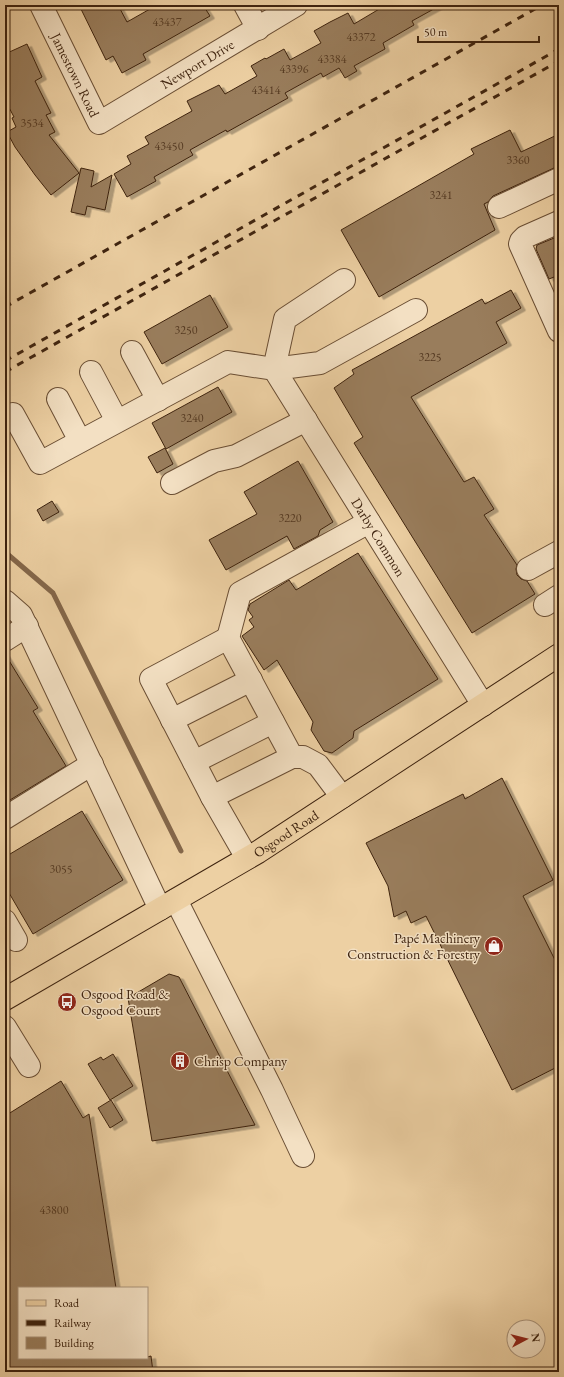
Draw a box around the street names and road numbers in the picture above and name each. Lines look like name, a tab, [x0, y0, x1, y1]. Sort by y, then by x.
street label: Jamestown Road	[47, 29, 104, 121]
street label: Newport Drive	[157, 35, 238, 93]
street label: Darby Common	[347, 494, 410, 580]
street label: Osgood Road	[250, 805, 323, 862]

